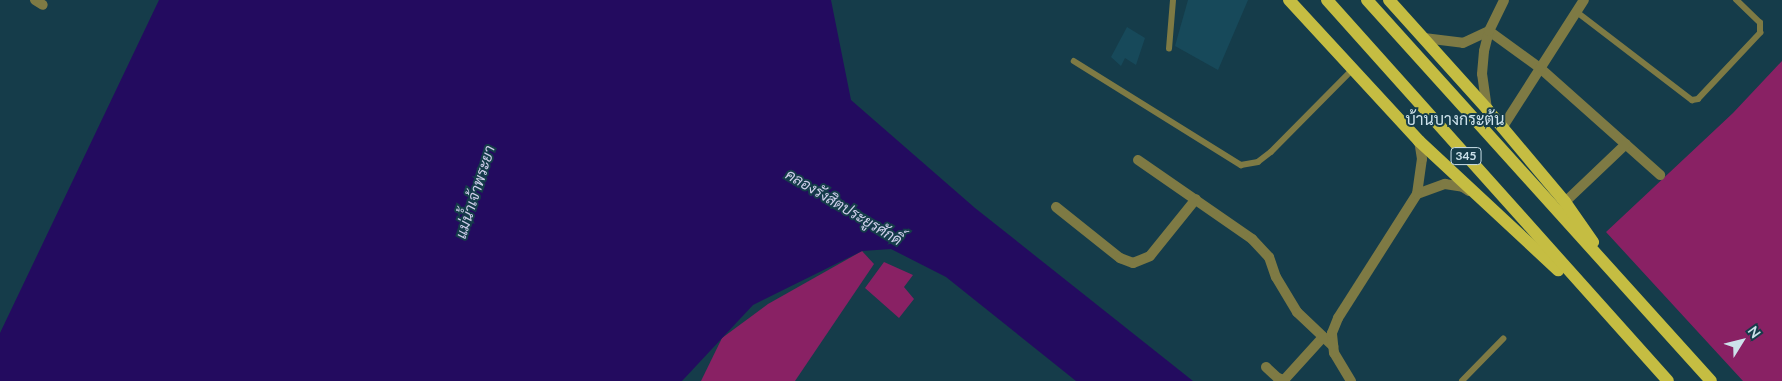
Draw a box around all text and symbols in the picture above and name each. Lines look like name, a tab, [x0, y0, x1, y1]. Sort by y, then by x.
district label: บ้านบางกระต้น	[1405, 109, 1505, 129]
water label: แม่น้ำเจ้าพระยา	[451, 143, 499, 241]
road number: 345	[1450, 146, 1482, 166]
water label: คลองรังสิตประยูรศักดิ์	[782, 165, 906, 249]
north arrow	[1717, 316, 1767, 366]
text: N	[1744, 323, 1765, 341]

